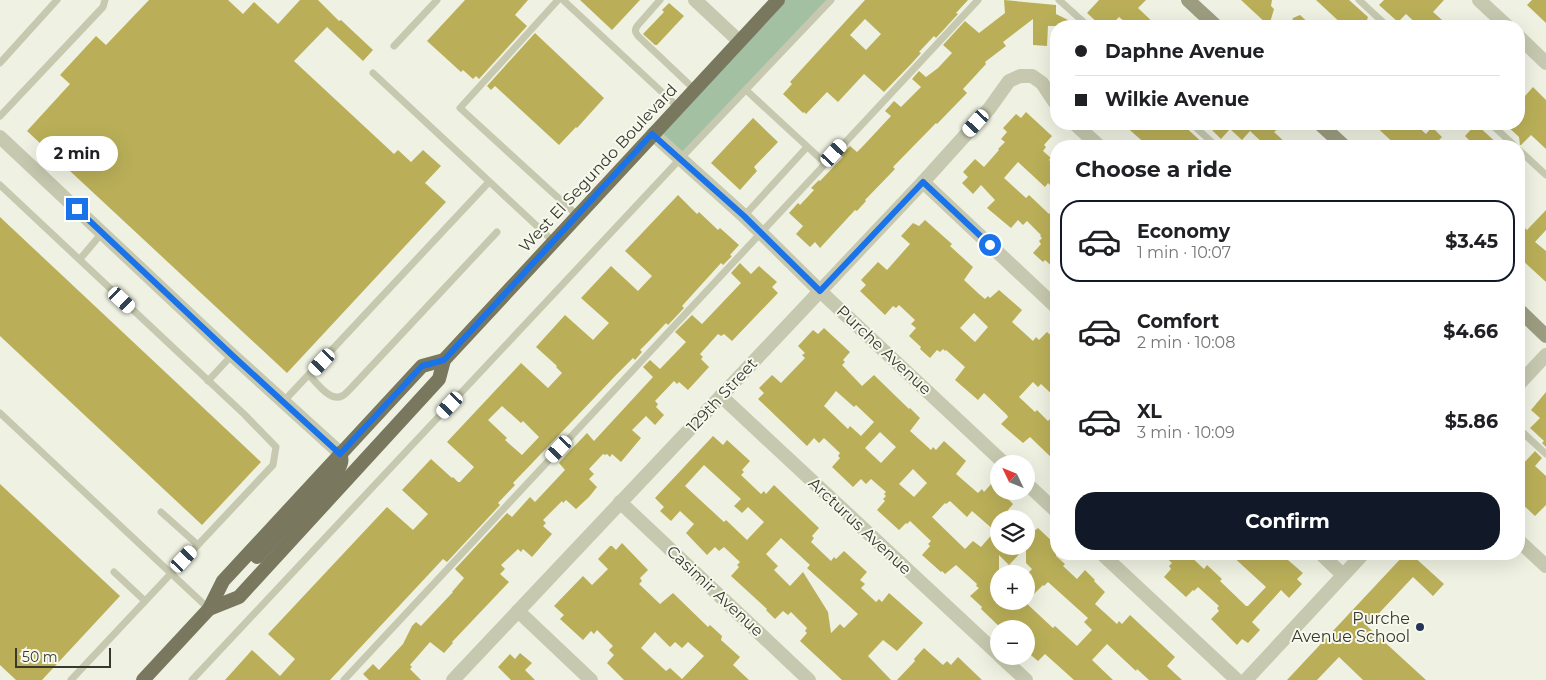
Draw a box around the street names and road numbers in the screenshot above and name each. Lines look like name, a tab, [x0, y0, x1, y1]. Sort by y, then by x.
street label: West El Segundo Boulevard	[515, 80, 681, 256]
street label: Purche Avenue	[833, 301, 935, 399]
street label: 129th Street	[683, 354, 762, 436]
street label: Arcturus Avenue	[805, 473, 915, 579]
street label: Casimir Avenue	[663, 541, 767, 641]

